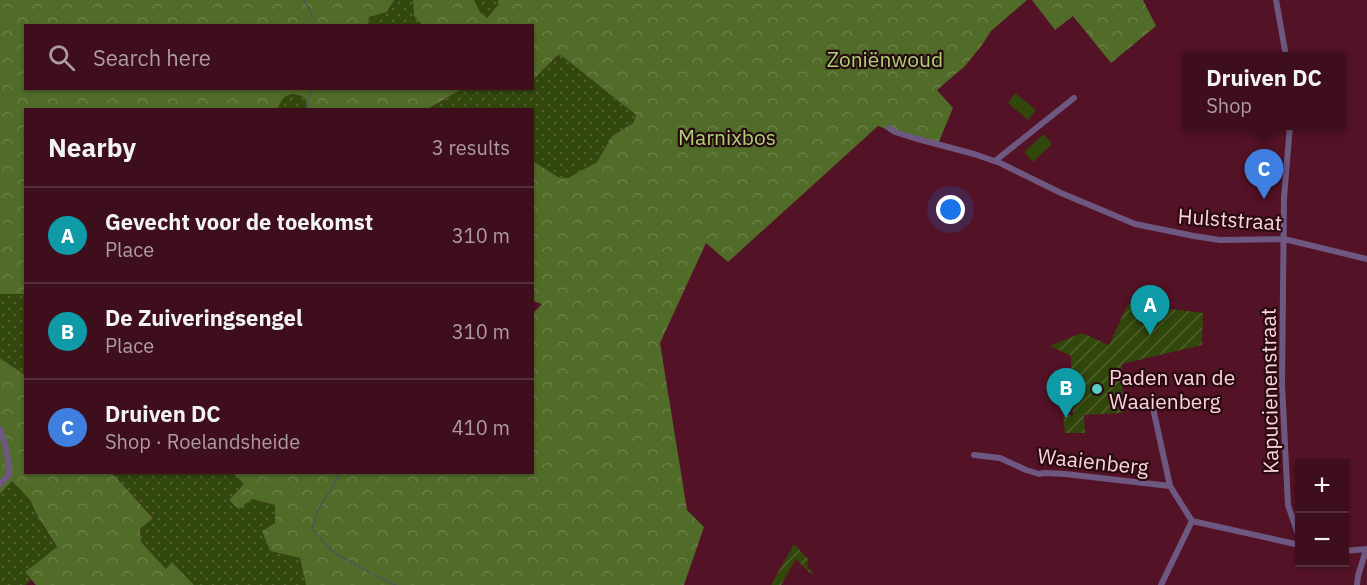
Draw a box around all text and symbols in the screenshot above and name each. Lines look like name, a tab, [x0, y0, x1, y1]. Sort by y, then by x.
search box	[24, 24, 534, 90]
icon: search	[45, 41, 78, 74]
text: Search here	[93, 43, 211, 72]
park label: Zoniënwoud	[827, 45, 943, 73]
popup	[1183, 52, 1345, 130]
text: Druiven DC	[1206, 63, 1322, 92]
text: Shop	[1206, 92, 1252, 119]
park label: Marnixbos	[678, 123, 776, 151]
text: Nearby	[48, 130, 136, 164]
text: 3 results	[432, 134, 510, 161]
pin: C	[1244, 150, 1284, 199]
your location	[936, 195, 965, 224]
street label: Hulststraat	[1177, 201, 1283, 237]
text: Gevecht voor de toekomst	[105, 207, 373, 236]
text: A	[61, 222, 74, 249]
text: 310 m	[452, 222, 510, 249]
text: Place	[105, 236, 154, 263]
pin: A	[1130, 286, 1170, 335]
text: De Zuiveringsengel	[105, 303, 303, 332]
street label: Kapucienenstraat	[1254, 308, 1284, 474]
text: B	[61, 318, 74, 345]
text: 310 m	[452, 318, 510, 345]
text: Place	[105, 332, 154, 359]
place label: Paden van de Waaienberg	[1109, 363, 1235, 415]
pin: B	[1046, 368, 1086, 418]
marker: Paden van de Waaienberg	[1090, 382, 1104, 396]
text: Druiven DC	[105, 399, 221, 428]
text: C	[61, 414, 74, 441]
text: 410 m	[452, 414, 510, 441]
text: Shop · Roelandsheide	[105, 428, 300, 455]
street label: Waaienberg	[1036, 441, 1150, 481]
map controls	[1295, 459, 1349, 567]
button: +	[1295, 459, 1349, 513]
button: −	[1295, 513, 1349, 567]

